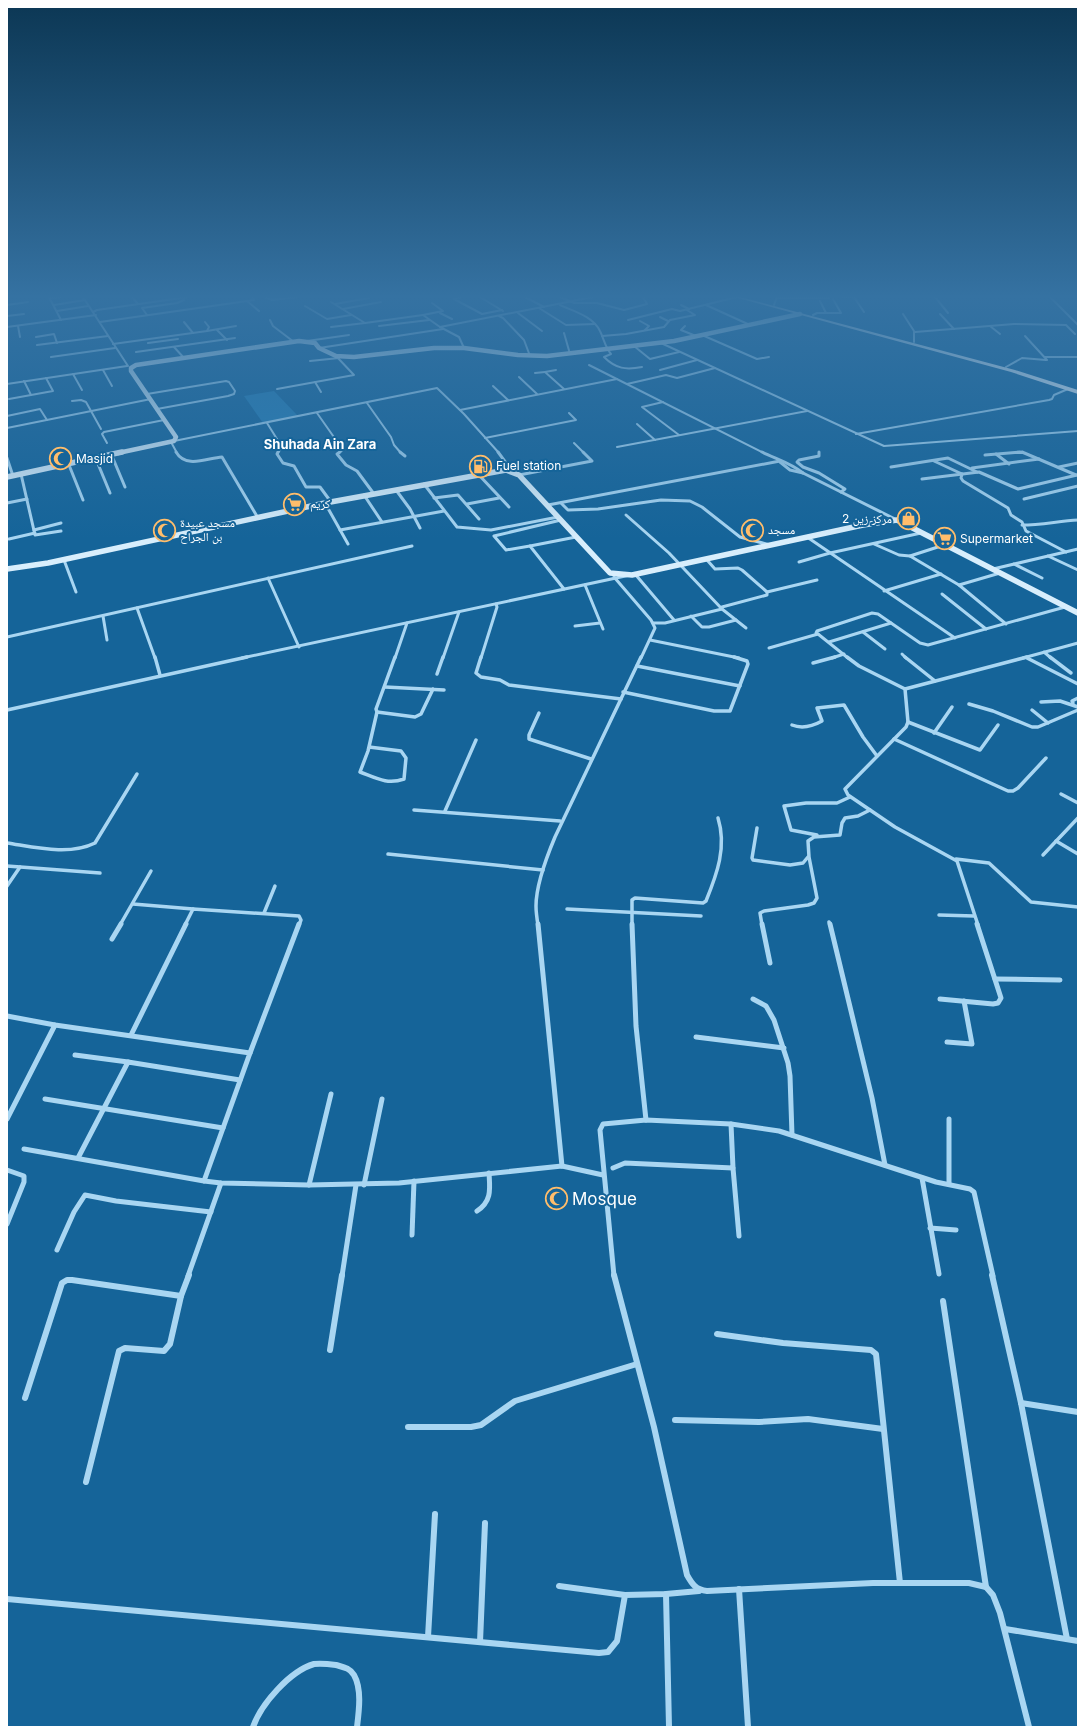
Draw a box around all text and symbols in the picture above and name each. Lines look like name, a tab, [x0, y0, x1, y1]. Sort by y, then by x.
district label: Shuhada Ain Zara	[264, 436, 376, 452]
mosque icon: Masjid	[48, 446, 74, 472]
place label: Masjid	[76, 451, 113, 466]
fuel station icon: Fuel station	[467, 453, 493, 479]
place label: Fuel station	[496, 458, 561, 473]
supermarket icon: كريم	[281, 491, 307, 517]
place label: كريم	[310, 496, 330, 512]
shop icon: مركز زين 2	[895, 506, 921, 532]
place label: مركز زين 2	[842, 511, 892, 526]
place label: مسجد عبيدة بن الجراح	[180, 515, 235, 544]
mosque icon: مسجد عبيدة بن الجراح	[152, 517, 178, 543]
mosque icon: مسجد	[739, 517, 765, 543]
place label: مسجد	[768, 522, 795, 537]
supermarket icon: Supermarket	[931, 526, 957, 552]
place label: Supermarket	[960, 531, 1033, 546]
mosque icon: Mosque	[543, 1186, 569, 1212]
place label: Mosque	[572, 1189, 637, 1209]

